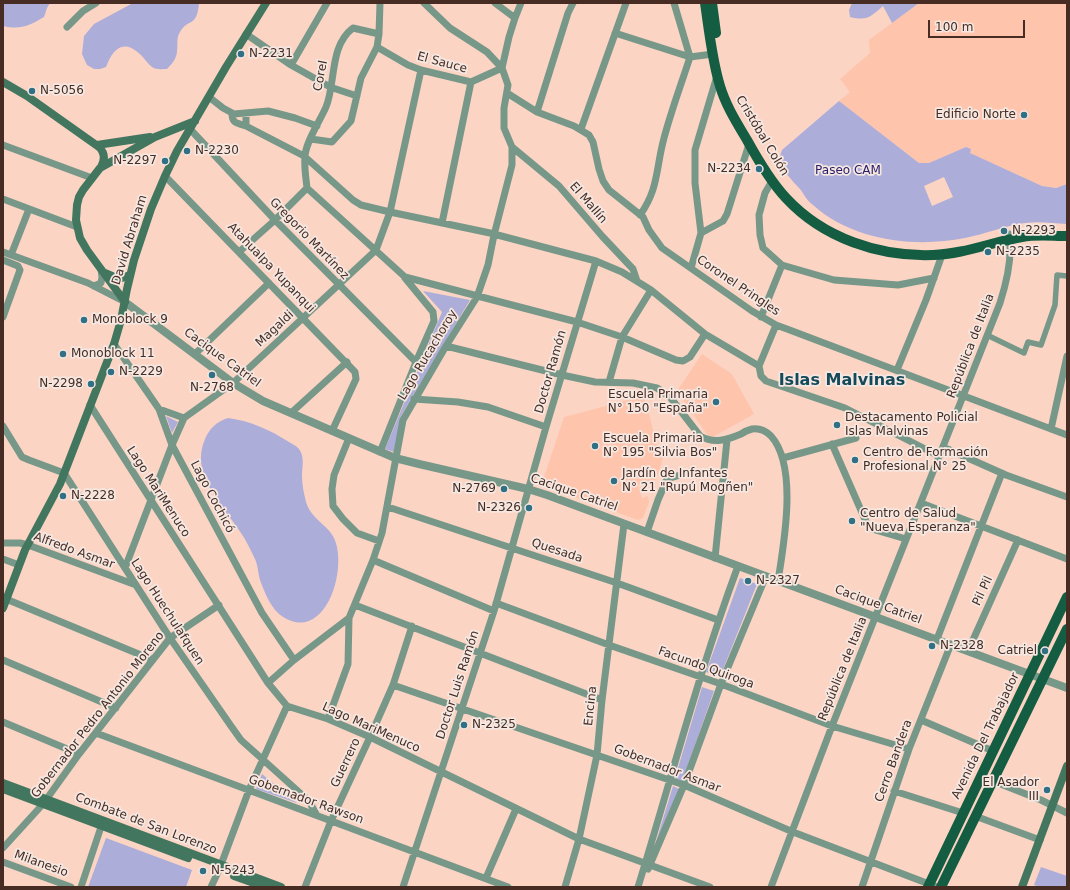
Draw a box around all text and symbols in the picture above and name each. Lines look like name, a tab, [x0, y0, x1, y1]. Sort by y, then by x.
scale bar	[930, 12, 1027, 38]
text: 100 m	[935, 20, 973, 34]
place label: N-2231	[249, 47, 293, 61]
marker: N-2231	[236, 49, 246, 59]
street label: El Sauce	[415, 49, 469, 77]
street label: Corel	[311, 59, 331, 93]
place label: N-5056	[40, 84, 84, 98]
marker: N-5056	[27, 86, 37, 96]
street label: Cristóbal Colón	[732, 93, 792, 179]
place label: Edificio Norte	[935, 108, 1016, 122]
marker: Edificio Norte	[1019, 110, 1029, 120]
place label: N-2230	[195, 144, 239, 158]
marker: N-2230	[182, 146, 192, 156]
place label: N-2297	[113, 154, 157, 168]
marker: N-2297	[160, 156, 170, 166]
place label: N-2234	[707, 162, 751, 176]
marker: N-2234	[754, 164, 764, 174]
park label: Paseo CAM	[815, 164, 881, 178]
street label: El Mallín	[566, 179, 610, 227]
street label: David Abraham	[109, 193, 151, 287]
street label: Gregorio Martínez	[266, 195, 352, 283]
street label: Atahualpa Yupanqui	[224, 220, 318, 316]
place label: N-2293	[1012, 224, 1056, 238]
marker: N-2293	[999, 226, 1009, 236]
place label: N-2235	[996, 245, 1040, 259]
marker: N-2235	[983, 247, 993, 257]
street label: Coronel Pringles	[694, 253, 782, 319]
street label: República de Italia	[944, 292, 998, 400]
street label: Lago Rucachoroy	[395, 307, 461, 403]
street label: Magaldi	[253, 308, 297, 350]
place label: Monoblock 9	[92, 313, 168, 327]
marker: Monoblock 9	[79, 315, 89, 325]
street label: Cacique Catriel	[181, 325, 263, 391]
street label: Doctor Ramón	[532, 329, 570, 415]
place label: Monoblock 11	[71, 347, 155, 361]
marker: Monoblock 11	[58, 349, 68, 359]
place label: N-2229	[119, 365, 163, 379]
marker: N-2229	[106, 367, 116, 377]
marker: N-2768	[207, 370, 217, 380]
district label: Islas Malvinas	[779, 371, 905, 391]
place label: N-2298	[39, 377, 83, 391]
marker: N-2298	[86, 379, 96, 389]
place label: N-2768	[190, 381, 234, 395]
place label: Escuela Primaria N° 150 "España"	[608, 388, 708, 416]
marker: Escuela Primaria N° 150 "España"	[711, 397, 721, 407]
place label: Destacamento Policial Islas Malvinas	[845, 411, 978, 439]
marker: Destacamento Policial Islas Malvinas	[832, 420, 842, 430]
place label: Escuela Primaria N° 195 "Silvia Bos"	[603, 432, 717, 460]
marker: Escuela Primaria N° 195 "Silvia Bos"	[590, 441, 600, 451]
street label: Lago MariMenuco	[123, 444, 193, 540]
place label: Centro de Formación Profesional N° 25	[863, 446, 988, 474]
marker: Centro de Formación Profesional N° 25	[850, 455, 860, 465]
street label: Lago Cochicó	[187, 458, 237, 536]
place label: Jardín de Infantes N° 21 "Rupú Mogñen"	[622, 467, 753, 495]
street label: Cacique Catriel	[528, 471, 620, 515]
marker: Jardín de Infantes N° 21 "Rupú Mogñen"	[609, 476, 619, 486]
place label: N-2769	[452, 482, 496, 496]
marker: N-2769	[499, 484, 509, 494]
place label: N-2228	[71, 489, 115, 503]
marker: N-2228	[58, 491, 68, 501]
place label: N-2326	[477, 501, 521, 515]
marker: N-2326	[524, 503, 534, 513]
place label: Centro de Salud "Nueva Esperanza"	[860, 507, 976, 535]
marker: Centro de Salud "Nueva Esperanza"	[847, 516, 857, 526]
street label: Alfredo Asmar	[32, 530, 116, 572]
street label: Quesada	[530, 536, 584, 566]
street label: Lago Huechulafquen	[127, 556, 207, 668]
place label: N-2327	[756, 574, 800, 588]
street label: Pil Pil	[970, 574, 996, 608]
marker: N-2327	[743, 576, 753, 586]
street label: Cacique Catriel	[833, 583, 923, 627]
street label: República de Italia	[816, 615, 870, 723]
street label: Gobernador Pedro Antonio Moreno	[29, 629, 167, 801]
street label: Doctor Luis Ramón	[434, 629, 482, 741]
place label: N-2328	[940, 639, 984, 653]
marker: N-2328	[927, 641, 937, 651]
street label: Facundo Quiroga	[656, 644, 756, 692]
place label: Catriel	[998, 644, 1037, 658]
marker: Catriel	[1040, 646, 1050, 656]
street label: Avenida Del Trabajador	[949, 670, 1023, 802]
street label: Encina	[582, 685, 600, 727]
street label: Lago MariMenuco	[320, 700, 422, 756]
place label: N-2325	[472, 718, 516, 732]
street label: Cerro Bandera	[872, 718, 916, 804]
marker: N-2325	[459, 720, 469, 730]
street label: Guerrero	[328, 736, 364, 790]
street label: Gobernador Asmar	[611, 742, 723, 796]
street label: Gobernador Rawson	[246, 772, 366, 828]
place label: El Asador III	[983, 776, 1039, 804]
marker: El Asador III	[1042, 785, 1052, 795]
street label: Combate de San Lorenzo	[73, 790, 219, 858]
street label: Milanesio	[12, 848, 70, 880]
place label: N-5243	[211, 864, 255, 878]
marker: N-5243	[198, 866, 208, 876]

